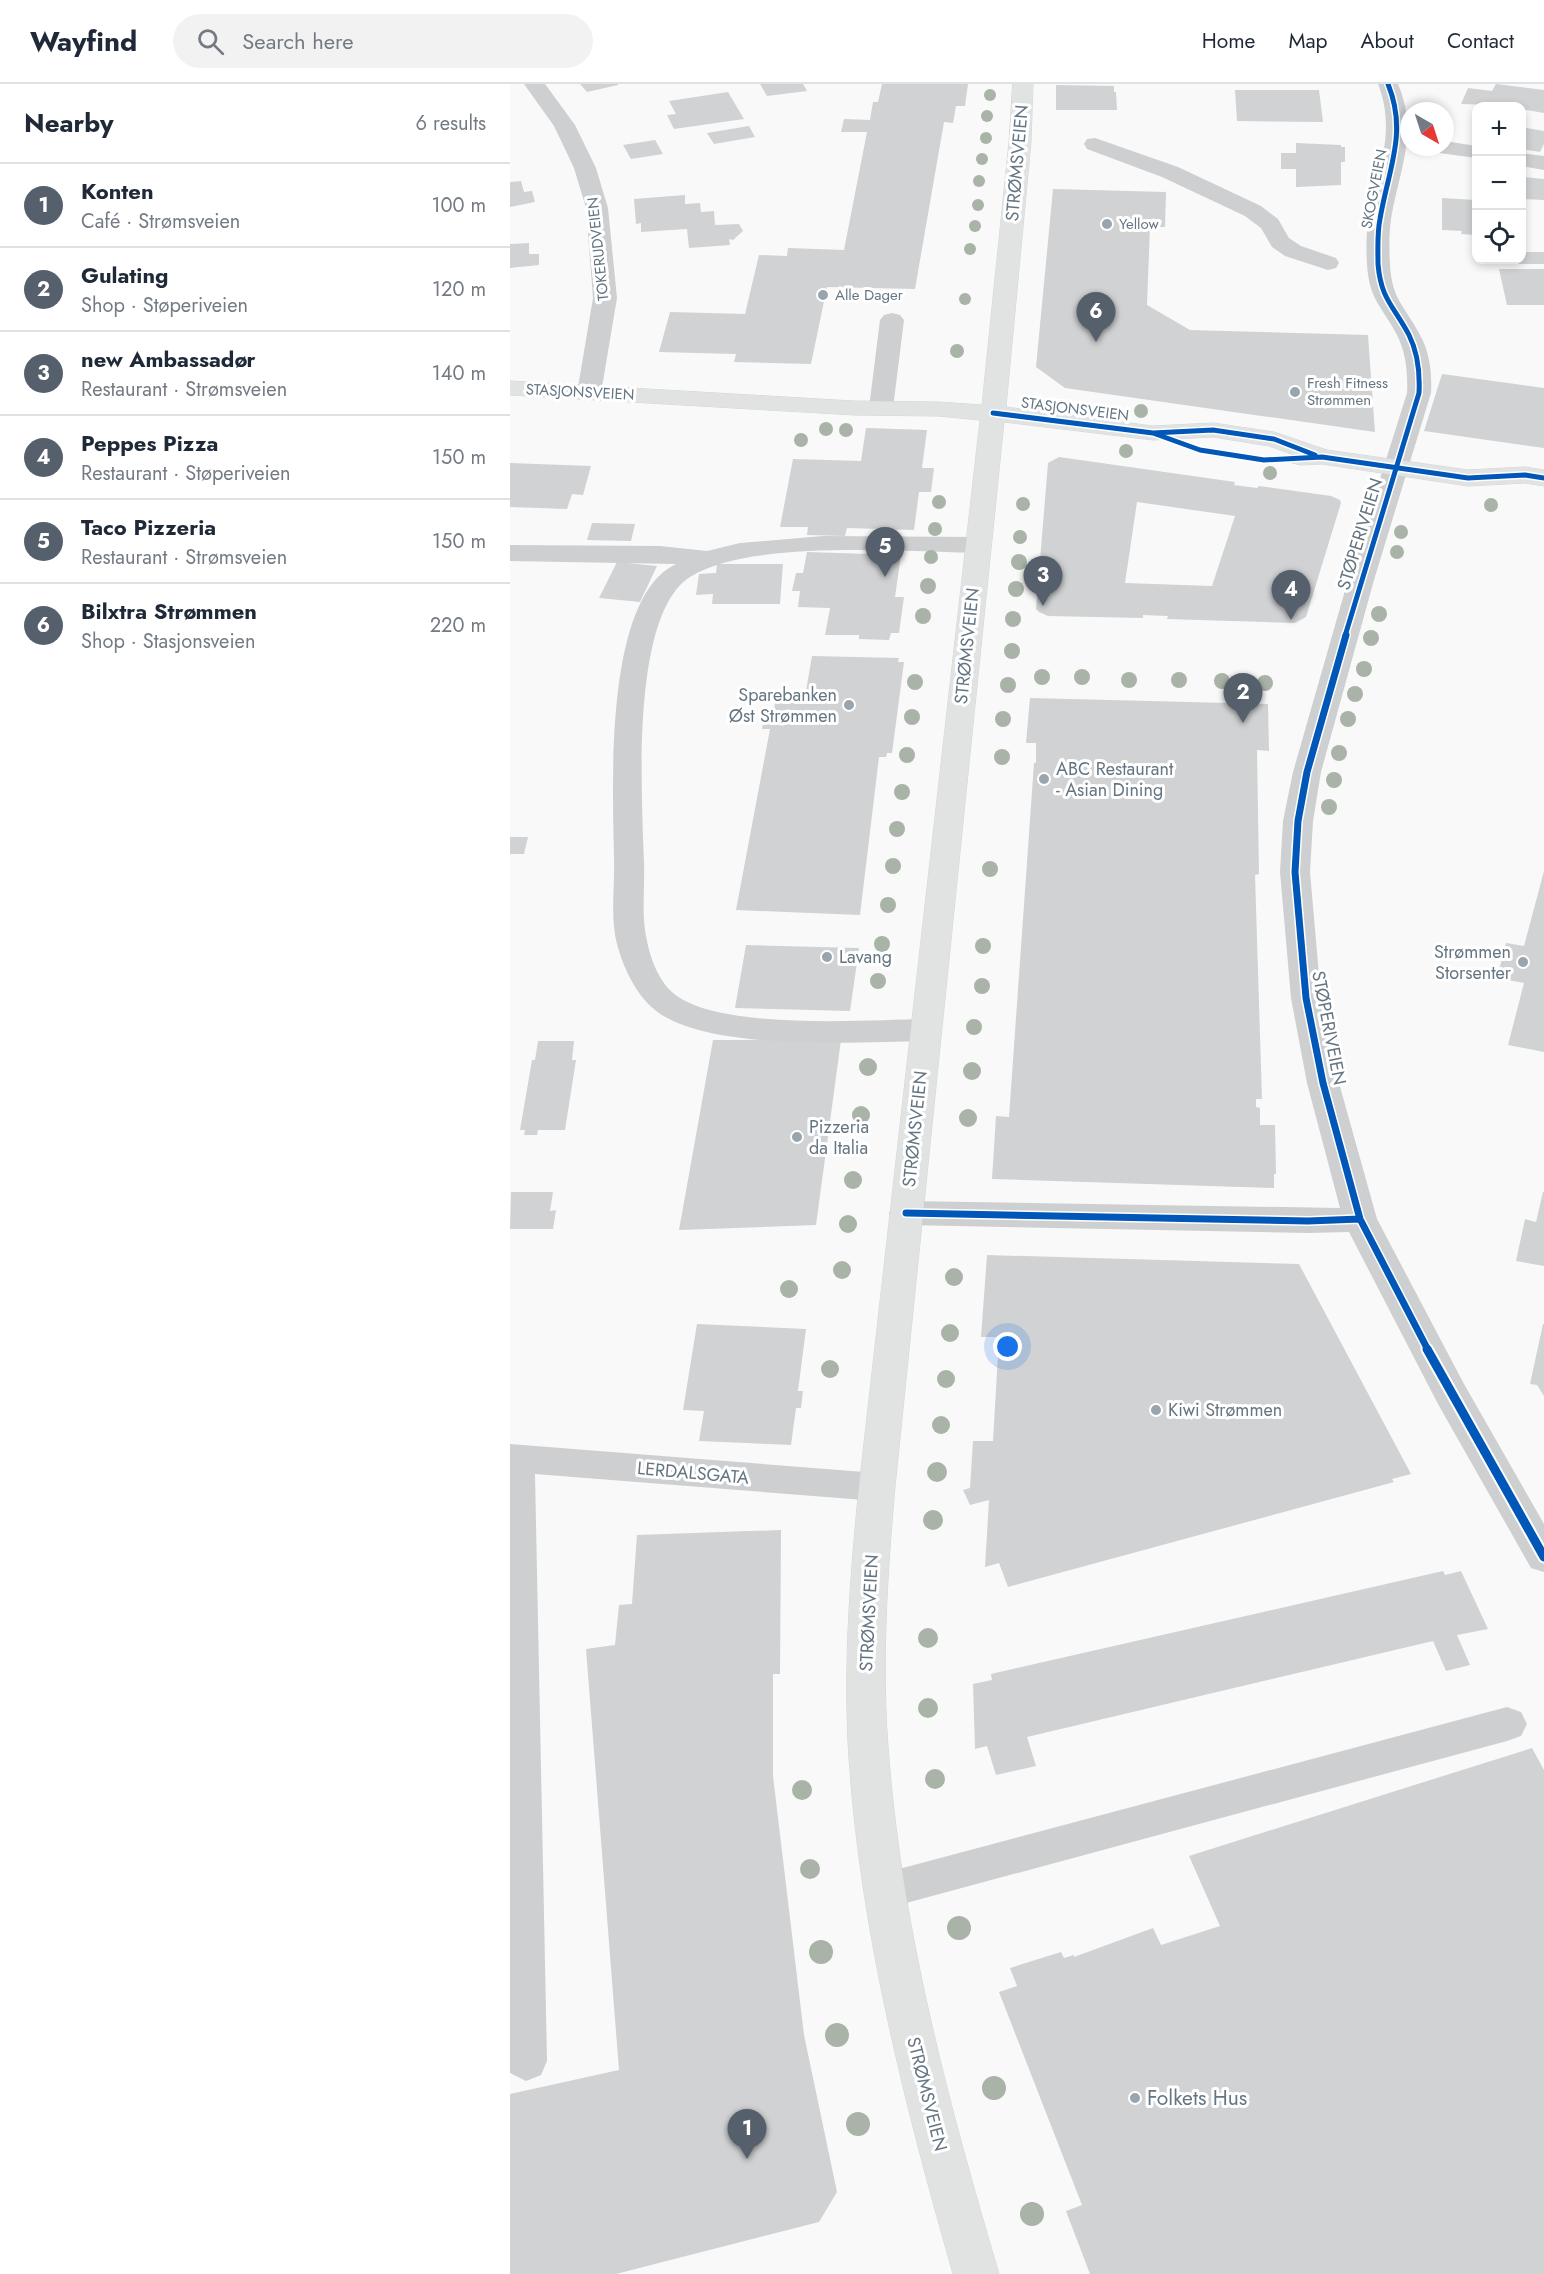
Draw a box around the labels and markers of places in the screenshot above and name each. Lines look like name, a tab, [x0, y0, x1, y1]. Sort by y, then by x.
place label: Yellow	[1119, 213, 1160, 235]
marker: Yellow	[1100, 217, 1114, 231]
place label: Alle Dager	[835, 284, 904, 306]
marker: Alle Dager	[816, 288, 830, 302]
pin: 6	[1076, 292, 1116, 342]
place label: Fresh Fitness Strømmen	[1307, 372, 1388, 411]
marker: Fresh Fitness Strømmen	[1288, 385, 1302, 399]
pin: 5	[866, 528, 904, 577]
pin: 3	[1024, 556, 1062, 606]
pin: 4	[1272, 570, 1310, 620]
pin: 2	[1224, 674, 1262, 723]
place label: Sparebanken Øst Strømmen	[729, 682, 837, 729]
marker: Sparebanken Øst Strømmen	[842, 698, 856, 712]
place label: ABC Restaurant - Asian Dining	[1056, 756, 1174, 803]
marker: ABC Restaurant - Asian Dining	[1037, 772, 1051, 786]
place label: Strømmen Storsenter	[1434, 939, 1512, 986]
place label: Lavang	[839, 944, 892, 970]
marker: Lavang	[820, 950, 834, 964]
marker: Strømmen Storsenter	[1516, 955, 1530, 969]
place label: Pizzeria da Italia	[809, 1114, 869, 1161]
marker: Pizzeria da Italia	[790, 1130, 804, 1144]
place label: Kiwi Strømmen	[1168, 1397, 1282, 1423]
marker: Kiwi Strømmen	[1149, 1403, 1163, 1417]
place label: Folkets Hus	[1147, 2083, 1247, 2113]
marker: Folkets Hus	[1128, 2091, 1142, 2105]
pin: 1	[728, 2110, 766, 2159]

